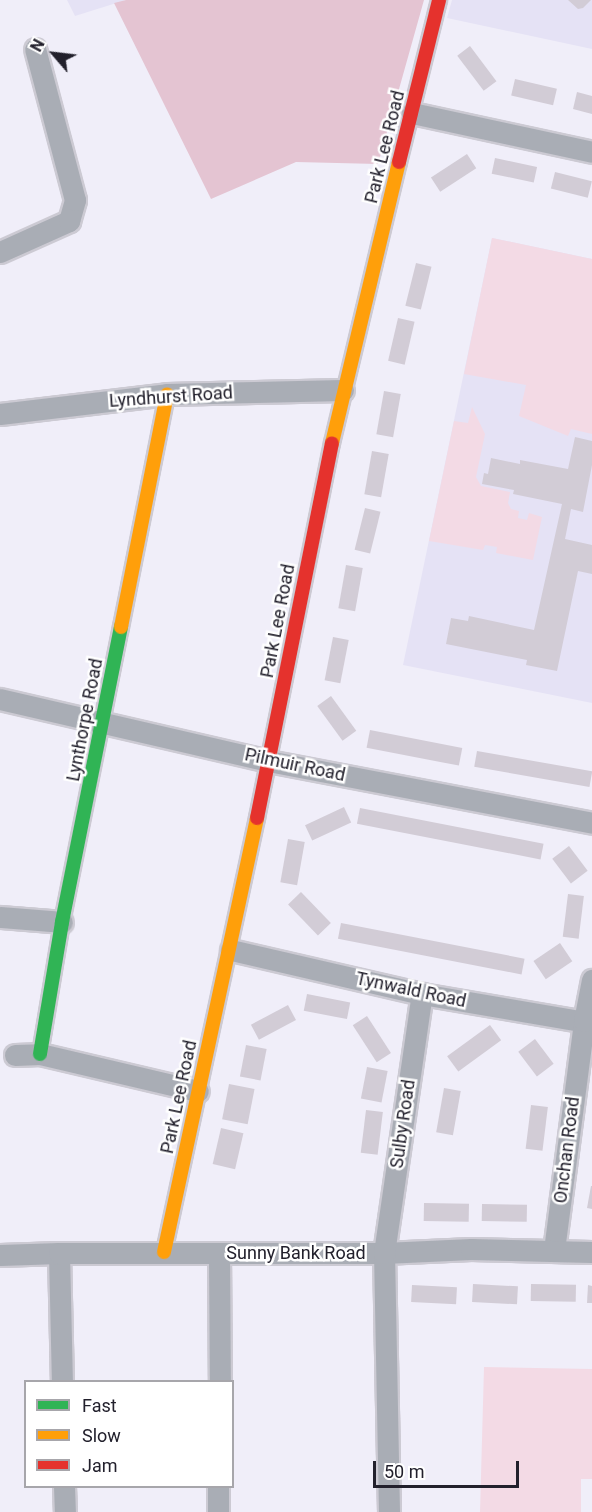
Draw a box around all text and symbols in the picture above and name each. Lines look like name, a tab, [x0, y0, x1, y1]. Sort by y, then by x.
north arrow	[24, 24, 84, 84]
text: N	[27, 36, 49, 55]
street label: Park Lee Road	[361, 88, 409, 206]
street label: Lyndhurst Road	[108, 382, 234, 412]
street label: Park Lee Road	[256, 562, 300, 680]
street label: Lynthorpe Road	[63, 657, 107, 783]
street label: Pilmuir Road	[243, 744, 347, 786]
street label: Tynwald Road	[354, 968, 468, 1012]
street label: Park Lee Road	[156, 1038, 202, 1156]
street label: Sulby Road	[386, 1078, 420, 1170]
street label: Onchan Road	[550, 1096, 584, 1204]
street label: Sunny Bank Road	[226, 1242, 366, 1264]
legend	[24, 1380, 234, 1488]
text: Fast	[82, 1395, 117, 1416]
text: Slow	[82, 1425, 121, 1446]
scale bar	[376, 1449, 522, 1487]
text: Jam	[82, 1455, 118, 1476]
text: 50 m	[384, 1461, 424, 1482]

